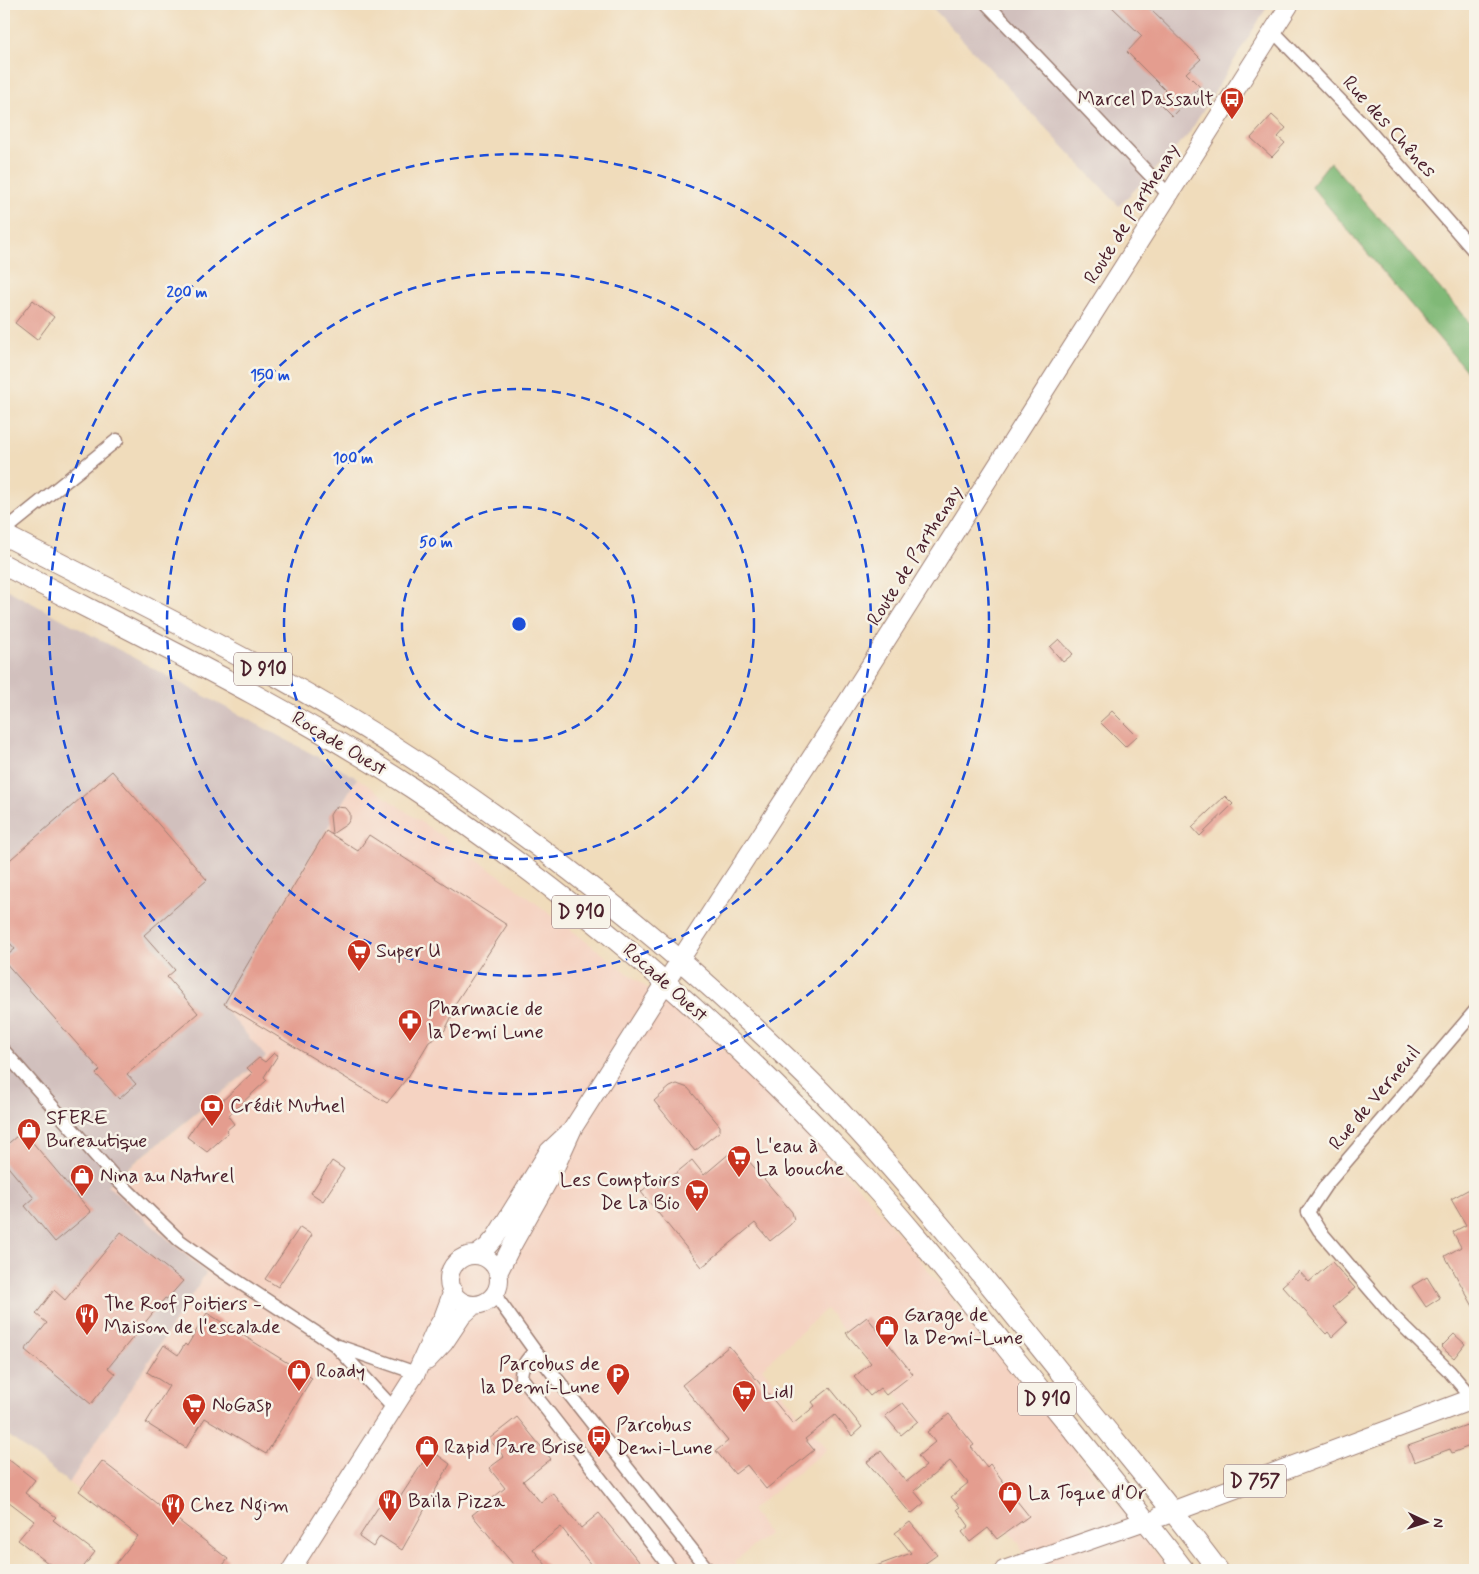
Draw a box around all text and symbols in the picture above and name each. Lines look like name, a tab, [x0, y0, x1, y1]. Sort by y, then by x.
street label: Rue des Chênes	[1336, 70, 1442, 184]
place label: Marcel Dassault	[1077, 86, 1214, 113]
bus stop icon: Marcel Dassault	[1219, 86, 1245, 120]
street label: Route de Parthenay	[1078, 138, 1186, 290]
text: 200 m	[167, 283, 208, 303]
text: 150 m	[250, 366, 290, 386]
text: 100 m	[333, 449, 373, 469]
street label: Route de Parthenay	[861, 480, 969, 632]
text: 50 m	[419, 533, 453, 553]
centre of rings	[510, 615, 528, 633]
road number: D 910	[234, 652, 292, 686]
street label: Rocade Ouest	[286, 705, 392, 783]
road number: D 910	[552, 896, 610, 929]
street label: Rocade Ouest	[616, 937, 714, 1029]
supermarket icon: Super U	[346, 938, 372, 972]
place label: Super U	[376, 938, 441, 965]
place label: Pharmacie de la Demi Lune	[428, 996, 544, 1046]
pharmacy icon: Pharmacie de la Demi Lune	[397, 1008, 423, 1042]
street label: Rue de Verneuil	[1323, 1040, 1427, 1156]
bank icon: Crédit Mutuel	[199, 1093, 225, 1127]
place label: Crédit Mutuel	[230, 1093, 345, 1120]
place label: SFERE Bureautique	[46, 1105, 147, 1155]
shop icon: SFERE Bureautique	[16, 1117, 42, 1151]
place label: L'eau à La bouche	[756, 1133, 845, 1183]
supermarket icon: L'eau à La bouche	[726, 1144, 752, 1178]
shop icon: Nina au Naturel	[69, 1163, 95, 1197]
place label: Nina au Naturel	[100, 1163, 234, 1190]
place label: Les Comptoirs De La Bio	[560, 1167, 680, 1217]
supermarket icon: Les Comptoirs De La Bio	[684, 1178, 710, 1212]
place label: The Roof Poitiers - Maison de l'escalade	[104, 1291, 281, 1341]
restaurant icon: The Roof Poitiers - Maison de l'escalade	[74, 1302, 100, 1336]
place label: Garage de la Demi-Lune	[904, 1302, 1023, 1352]
shop icon: Garage de la Demi-Lune	[874, 1314, 900, 1348]
place label: Parcobus de la Demi-Lune	[481, 1351, 600, 1401]
shop icon: Roady	[286, 1358, 312, 1392]
place label: Roady	[316, 1358, 365, 1385]
parking icon: Parcobus de la Demi-Lune	[605, 1362, 631, 1396]
supermarket icon: Lidl	[731, 1379, 757, 1413]
place label: Lidl	[762, 1379, 793, 1406]
road number: D 910	[1018, 1382, 1076, 1416]
supermarket icon: NoGasp	[181, 1392, 207, 1426]
place label: NoGasp	[212, 1392, 272, 1419]
place label: Parcobus Demi-Lune	[616, 1412, 713, 1462]
bus stop icon: Parcobus Demi-Lune	[586, 1424, 612, 1458]
shop icon: Rapid Pare Brise	[414, 1434, 440, 1468]
place label: Rapid Pare Brise	[444, 1434, 585, 1461]
road number: D 757	[1224, 1464, 1286, 1498]
shop icon: La Toque d'Or	[997, 1480, 1023, 1514]
place label: La Toque d'Or	[1028, 1480, 1147, 1507]
restaurant icon: Baïla Pizza	[377, 1488, 403, 1522]
place label: Baïla Pizza	[408, 1488, 506, 1515]
restaurant icon: Chez Ngim	[160, 1492, 186, 1526]
place label: Chez Ngim	[190, 1492, 289, 1521]
north arrow	[1402, 1496, 1452, 1546]
text: N	[1429, 1518, 1447, 1528]

